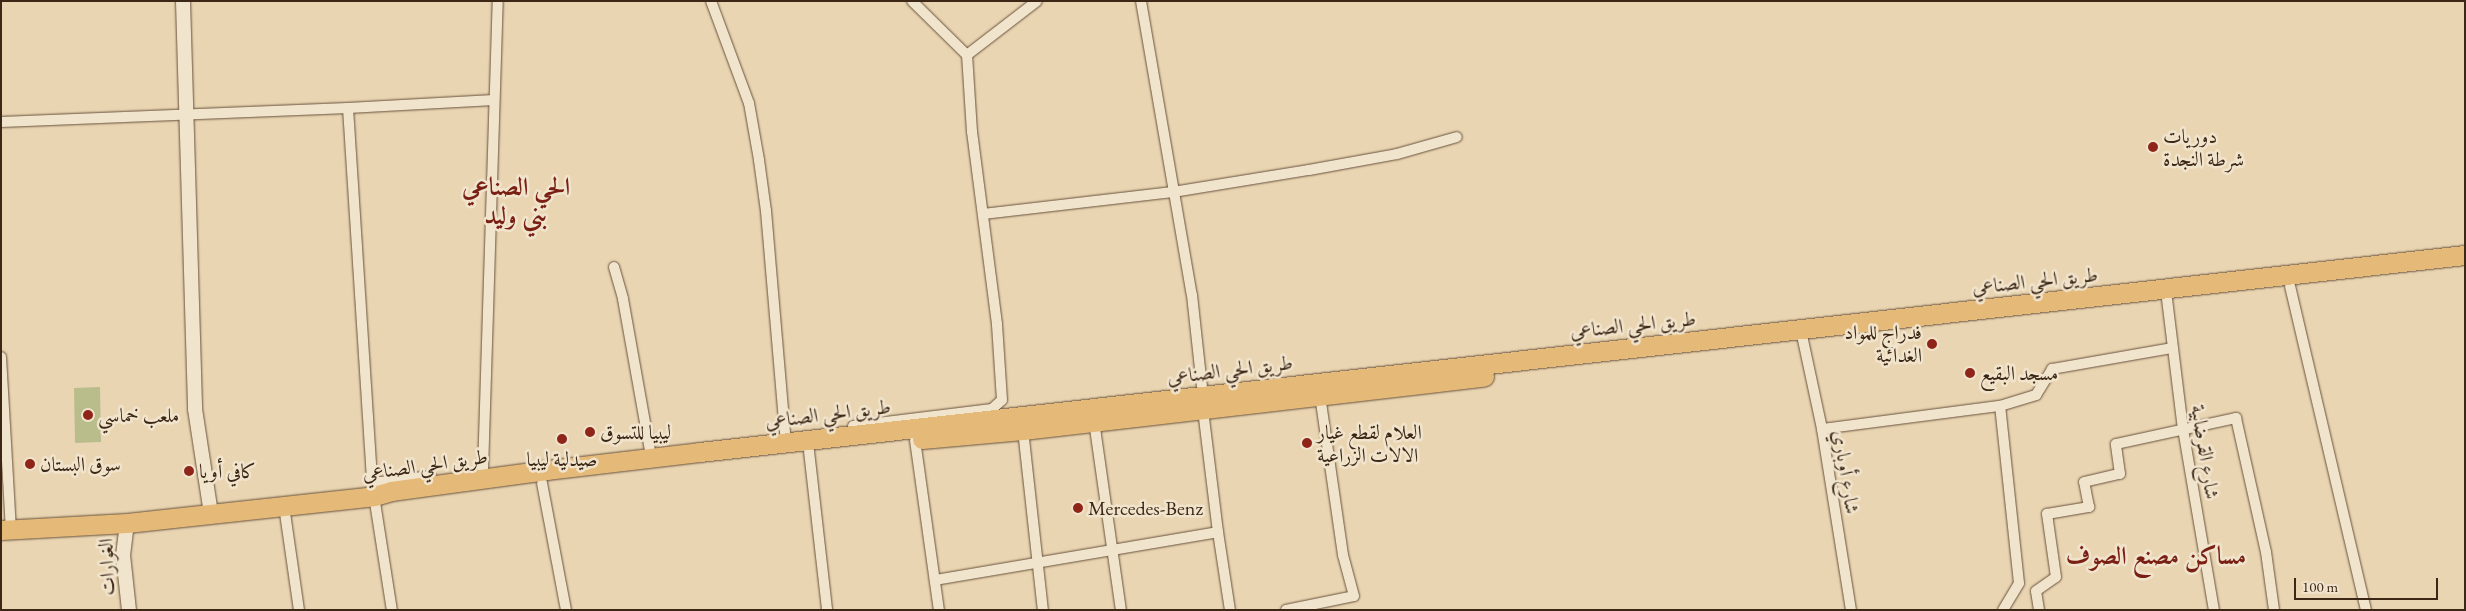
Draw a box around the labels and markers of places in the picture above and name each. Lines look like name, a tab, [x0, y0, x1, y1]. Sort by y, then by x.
place label: دوريات شرطة النجدة	[2163, 124, 2244, 171]
marker: دوريات شرطة النجدة	[2147, 141, 2159, 153]
place label: فدراج للمواد الغدائية	[1844, 320, 1922, 367]
marker: فدراج للمواد الغدائية	[1926, 338, 1938, 350]
place label: مسجد البقيع	[1980, 361, 2058, 385]
marker: مسجد البقيع	[1964, 367, 1976, 379]
place label: ملعب خماسي	[98, 403, 179, 427]
marker: ملعب خماسي	[82, 409, 94, 421]
place label: ليبيا للتسوق	[600, 420, 671, 444]
place label: العلام لقطع غيار الالات الزراعية	[1317, 420, 1422, 467]
marker: ليبيا للتسوق	[584, 426, 596, 438]
marker: صيدلية ليبيا	[556, 433, 568, 445]
marker: العلام لقطع غيار الالات الزراعية	[1301, 437, 1313, 449]
place label: صيدلية ليبيا	[527, 447, 597, 471]
place label: سوق البستان	[40, 452, 121, 476]
marker: سوق البستان	[24, 458, 36, 470]
place label: كافي أويا	[199, 459, 256, 483]
marker: كافي أويا	[183, 465, 195, 477]
place label: Mercedes-Benz	[1088, 496, 1203, 520]
marker: Mercedes-Benz	[1072, 502, 1084, 514]

